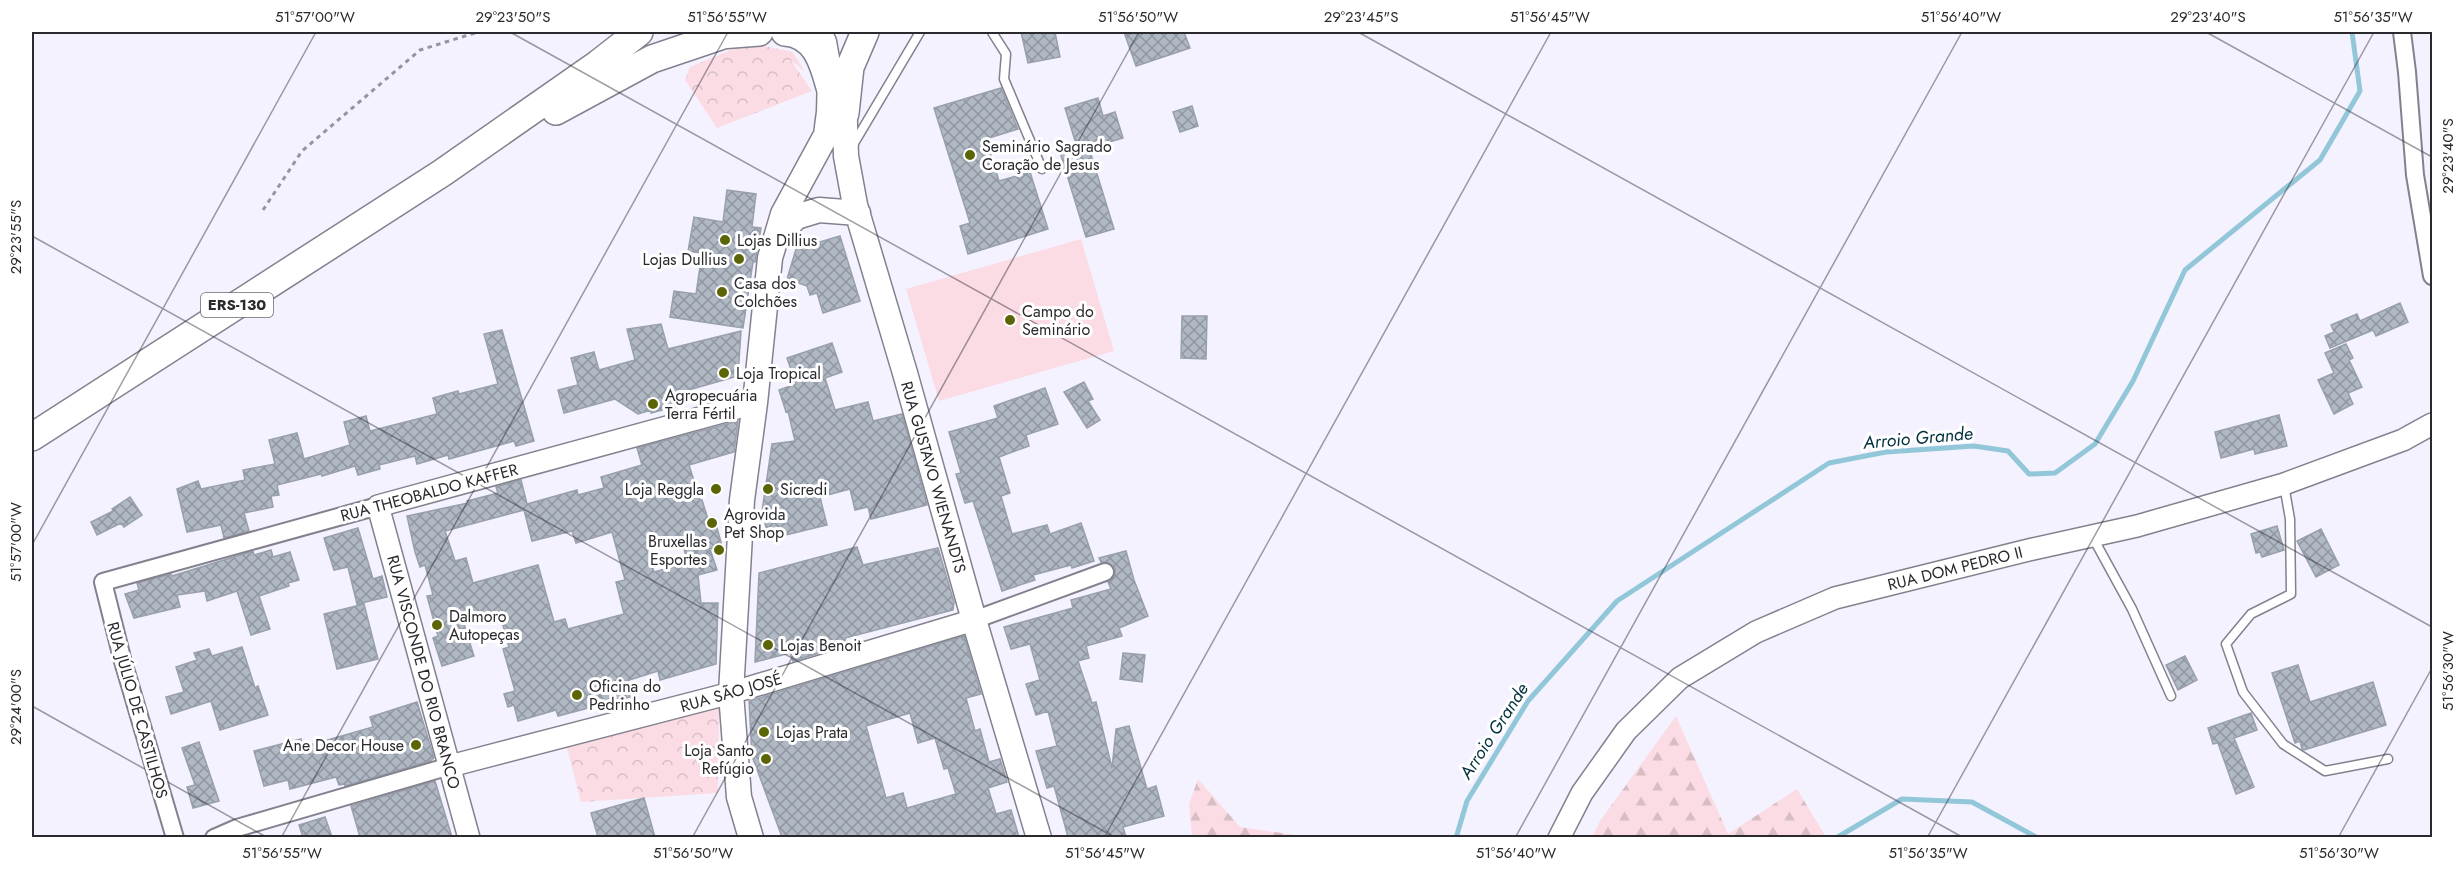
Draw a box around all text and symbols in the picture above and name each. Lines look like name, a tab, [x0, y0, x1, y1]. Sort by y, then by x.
text: 51°57'00"W	[275, 6, 355, 28]
text: 29°23'50"S	[475, 6, 551, 28]
text: 51°56'55"W	[687, 6, 767, 28]
text: 51°56'50"W	[1098, 6, 1178, 28]
text: 29°23'45"S	[1324, 6, 1398, 28]
text: 51°56'45"W	[1510, 6, 1590, 28]
text: 51°56'40"W	[1921, 6, 2001, 28]
text: 29°23'40"S	[2170, 6, 2246, 28]
text: 51°56'35"W	[2333, 6, 2413, 28]
text: 29°23'40"S	[2437, 118, 2459, 194]
place label: Seminário Sagrado Coração de Jesus	[982, 135, 1112, 176]
marker: Seminário Sagrado Coração de Jesus	[963, 148, 977, 162]
text: 29°23'55"S	[5, 200, 27, 274]
place label: Lojas Dillius	[737, 229, 817, 252]
marker: Lojas Dillius	[718, 233, 732, 247]
place label: Lojas Dullius	[642, 248, 727, 271]
marker: Lojas Dullius	[732, 252, 746, 266]
place label: Casa dos Colchões	[734, 272, 797, 313]
marker: Casa dos Colchões	[715, 285, 729, 299]
road number: ERS-130	[201, 293, 273, 317]
place label: Campo do Seminário	[1022, 300, 1094, 341]
marker: Campo do Seminário	[1003, 313, 1017, 327]
place label: Loja Tropical	[736, 362, 821, 385]
marker: Loja Tropical	[717, 366, 731, 380]
street label: RUA GUSTAVO WIENANDTS	[895, 379, 972, 576]
place label: Agropecuária Terra Fértil	[665, 384, 757, 425]
marker: Agropecuária Terra Fértil	[646, 397, 660, 411]
water label: Arroio Grande	[1861, 420, 1974, 456]
street label: RUA THEOBALDO KAFFER	[338, 458, 520, 527]
place label: Loja Reggla	[625, 478, 704, 501]
place label: Sicredi	[780, 478, 827, 501]
marker: Loja Reggla	[709, 482, 723, 496]
marker: Sicredi	[761, 482, 775, 496]
text: 51°57'00"W	[5, 502, 27, 582]
place label: Agrovida Pet Shop	[724, 503, 785, 544]
marker: Agrovida Pet Shop	[705, 516, 719, 530]
place label: Bruxellas Esportes	[648, 530, 707, 571]
street label: RUA DOM PEDRO II	[1885, 541, 2025, 596]
marker: Bruxellas Esportes	[712, 543, 726, 557]
street label: RUA VISCONDE DO RIO BRANCO	[381, 553, 466, 792]
place label: Dalmoro Autopeças	[449, 605, 519, 646]
marker: Dalmoro Autopeças	[430, 618, 444, 632]
street label: RUA JÚLIO DE CASTILHOS	[101, 619, 174, 801]
text: 51°56'30"W	[2437, 631, 2459, 711]
place label: Lojas Benoit	[780, 634, 861, 657]
marker: Lojas Benoit	[761, 638, 775, 652]
street label: RUA SÃO JOSÉ	[678, 667, 785, 718]
text: 29°24'00"S	[5, 669, 27, 745]
place label: Oficina do Pedrinho	[589, 675, 661, 716]
water label: Arroio Grande	[1453, 678, 1535, 785]
marker: Oficina do Pedrinho	[570, 688, 584, 702]
place label: Lojas Prata	[776, 721, 848, 744]
marker: Lojas Prata	[757, 725, 771, 739]
place label: Ane Decor House	[283, 734, 404, 757]
marker: Ane Decor House	[409, 738, 423, 752]
place label: Loja Santo Refúgio	[684, 739, 754, 780]
marker: Loja Santo Refúgio	[759, 752, 773, 766]
text: 51°56'55"W	[242, 842, 322, 864]
text: 51°56'50"W	[653, 842, 733, 864]
text: 51°56'45"W	[1065, 842, 1145, 864]
text: 51°56'40"W	[1476, 842, 1556, 864]
text: 51°56'35"W	[1888, 842, 1968, 864]
text: 51°56'30"W	[2299, 842, 2379, 864]

